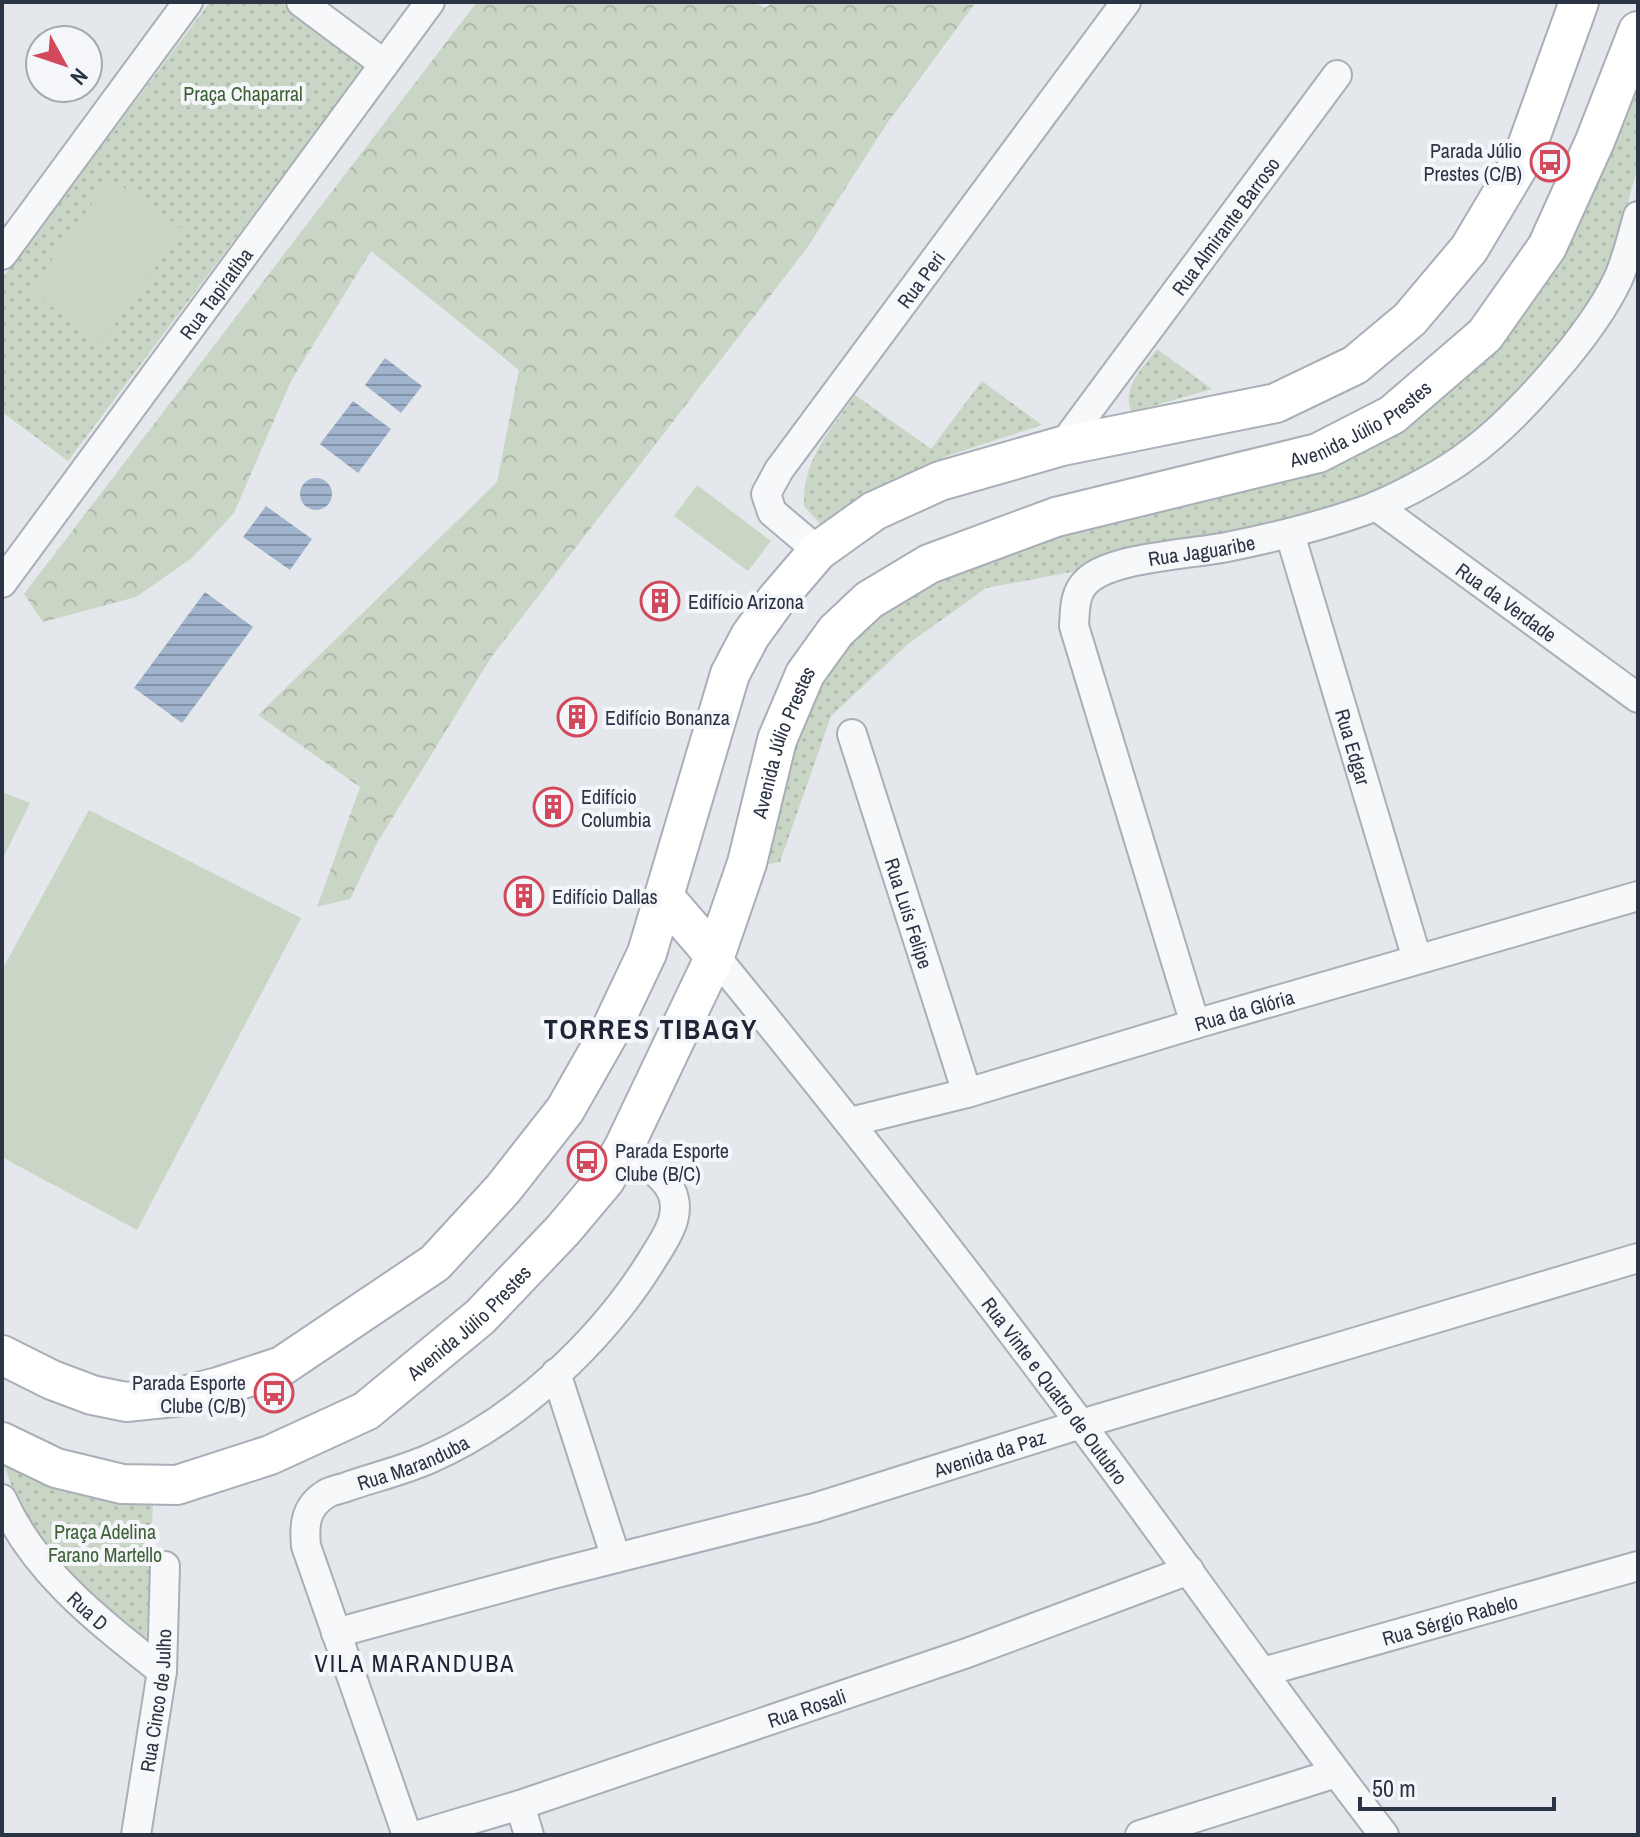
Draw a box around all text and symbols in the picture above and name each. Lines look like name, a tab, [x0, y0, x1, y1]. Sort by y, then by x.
north arrow	[24, 24, 104, 104]
text: N	[64, 62, 95, 91]
park label: Praça Chaparral	[183, 80, 303, 107]
place label: Parada Júlio Prestes (C/B)	[1424, 137, 1522, 187]
bus stop icon: Parada Júlio Prestes (C/B)	[1529, 141, 1571, 183]
street label: Rua Almirante Barroso	[1165, 151, 1285, 301]
street label: Rua Tapiratiba	[173, 242, 258, 345]
street label: Rua Peri	[890, 245, 951, 313]
street label: Avenida Júlio Prestes	[1286, 374, 1437, 473]
street label: Rua Jaguaribe	[1146, 528, 1257, 572]
street label: Rua da Verdade	[1451, 556, 1562, 648]
building icon: Edifício Arizona	[639, 580, 681, 622]
place label: Edifício Arizona	[688, 588, 804, 615]
street label: Avenida Júlio Prestes	[745, 660, 821, 822]
building icon: Edifício Bonanza	[556, 696, 598, 738]
place label: Edifício Bonanza	[605, 704, 730, 731]
street label: Rua Edgar	[1329, 705, 1378, 789]
place label: Edifício Columbia	[581, 783, 651, 833]
building icon: Edifício Columbia	[532, 786, 574, 828]
street label: Rua Luís Felipe	[879, 854, 940, 972]
building icon: Edifício Dallas	[503, 875, 545, 917]
place label: Edifício Dallas	[552, 883, 658, 910]
street label: Rua da Glória	[1191, 983, 1297, 1037]
district label: TORRES TIBAGY	[544, 1010, 758, 1048]
place label: Parada Esporte Clube (B/C)	[615, 1137, 729, 1187]
bus stop icon: Parada Esporte Clube (B/C)	[566, 1140, 608, 1182]
street label: Avenida Júlio Prestes	[400, 1259, 537, 1386]
street label: Rua Vinte e Quatro de Outubro	[976, 1291, 1134, 1490]
place label: Parada Esporte Clube (C/B)	[132, 1369, 246, 1419]
bus stop icon: Parada Esporte Clube (C/B)	[253, 1372, 295, 1414]
street label: Avenida da Paz	[929, 1423, 1049, 1483]
street label: Rua Maranduba	[353, 1428, 473, 1496]
park label: Praça Adelina Farano Martello	[48, 1518, 162, 1568]
street label: Rua D	[62, 1585, 115, 1636]
street label: Rua Sérgio Rabelo	[1379, 1587, 1521, 1651]
street label: Rua Cinco de Julho	[133, 1629, 177, 1774]
district label: VILA MARANDUBA	[315, 1647, 515, 1679]
street label: Rua Rosali	[764, 1682, 849, 1733]
scale bar	[1360, 1761, 1554, 1811]
text: 50 m	[1372, 1772, 1416, 1804]

